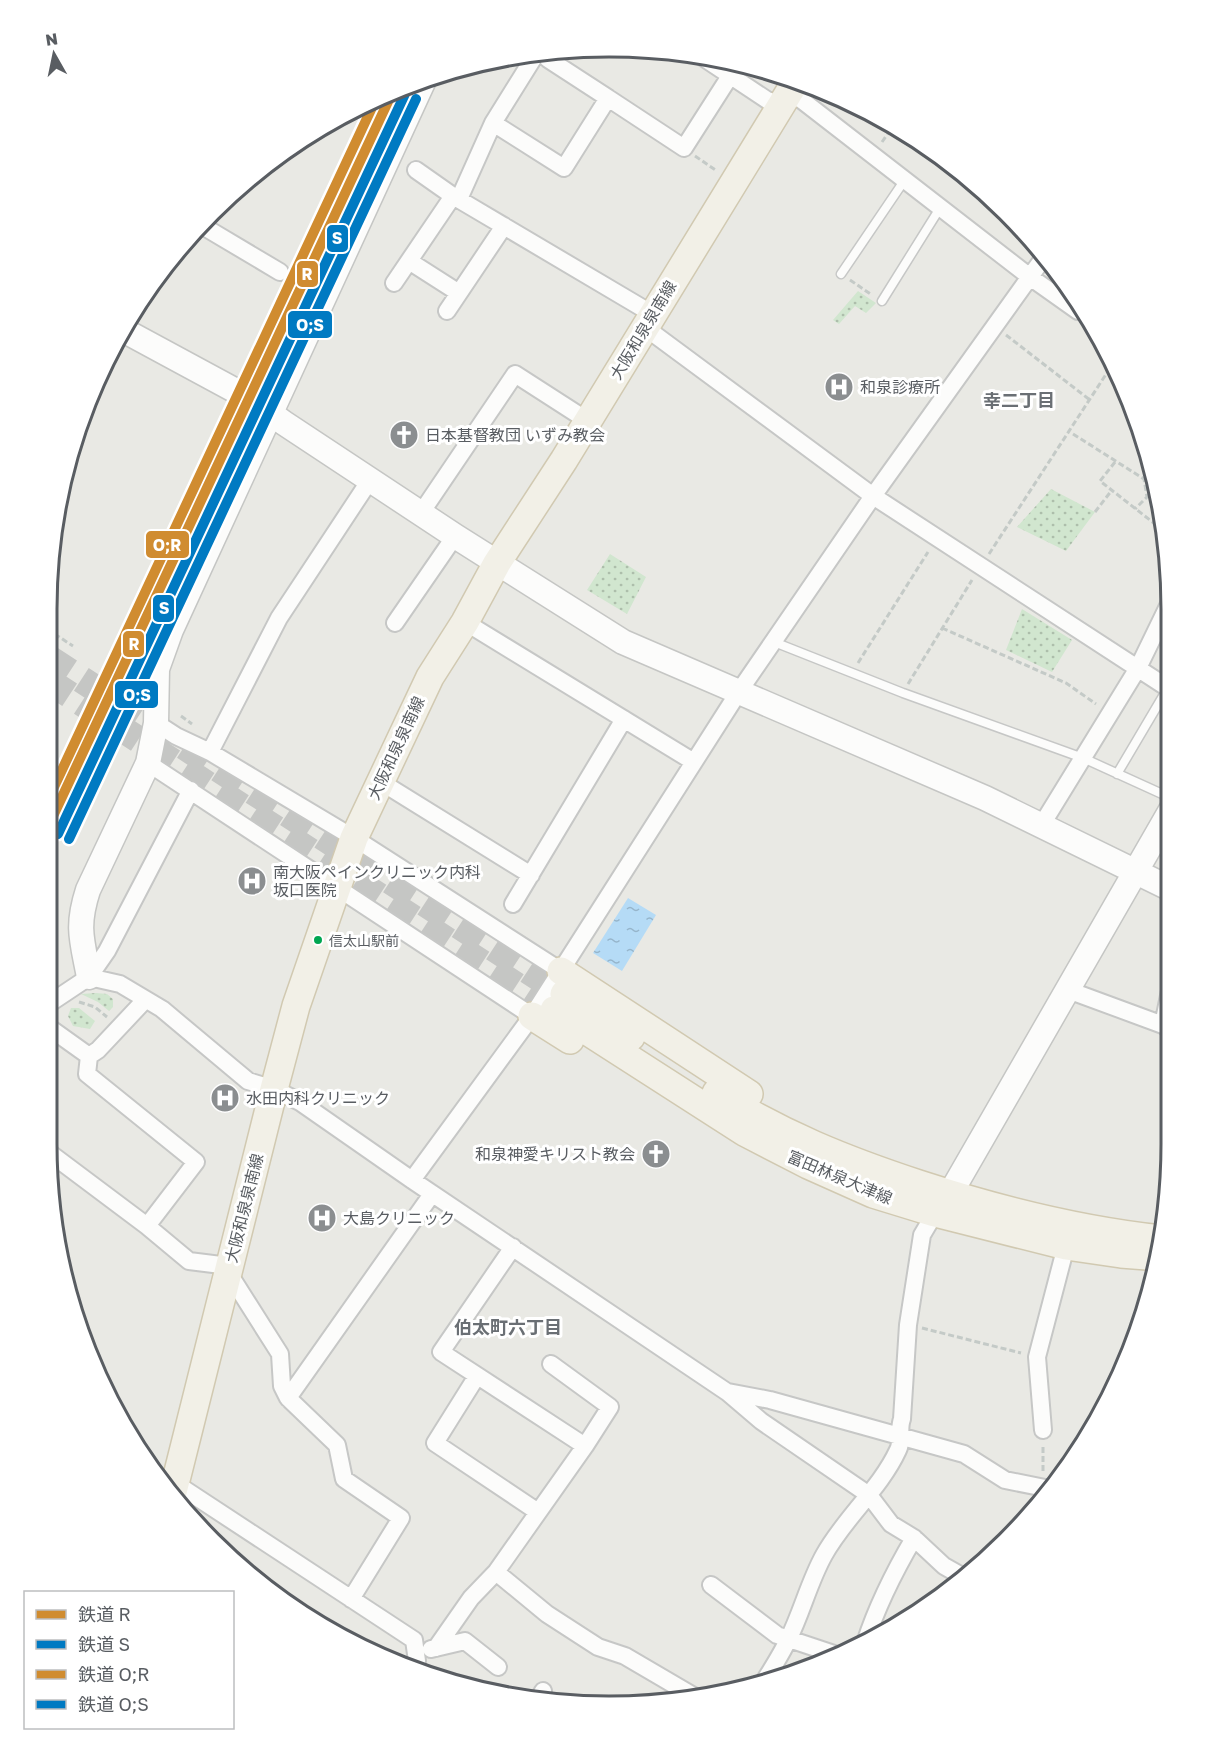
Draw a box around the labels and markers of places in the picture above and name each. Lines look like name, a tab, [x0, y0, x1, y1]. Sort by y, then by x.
hospital icon: 和泉診療所	[823, 371, 855, 403]
place label: 和泉診療所	[860, 377, 940, 397]
church icon: 日本基督教団 いずみ教会	[388, 419, 420, 451]
place label: 日本基督教団 いずみ教会	[425, 425, 605, 445]
place label: 南大阪ペインクリニック内科 坂口医院	[273, 862, 481, 900]
hospital icon: 南大阪ペインクリニック内科 坂口医院	[236, 865, 268, 897]
place label: 信太山駅前	[329, 932, 399, 949]
marker: 信太山駅前	[312, 934, 324, 946]
hospital icon: 水田内科クリニック	[209, 1082, 241, 1114]
place label: 水田内科クリニック	[246, 1088, 390, 1108]
church icon: 和泉神愛キリスト教会	[640, 1138, 672, 1170]
place label: 和泉神愛キリスト教会	[475, 1144, 635, 1164]
hospital icon: 大島クリニック	[306, 1202, 338, 1234]
place label: 大島クリニック	[343, 1208, 455, 1228]

